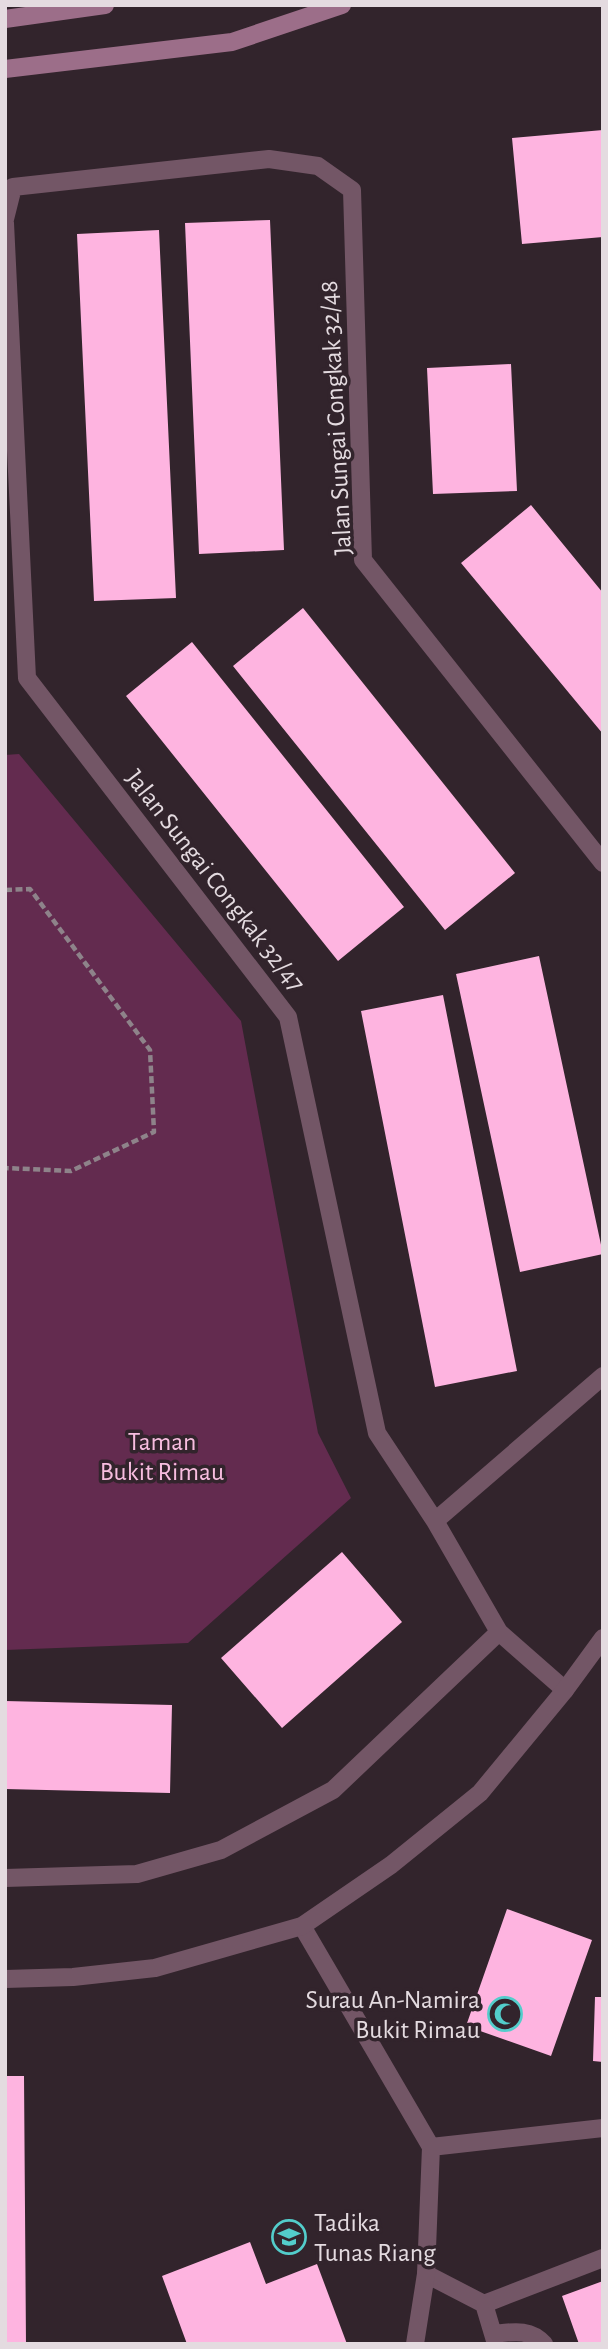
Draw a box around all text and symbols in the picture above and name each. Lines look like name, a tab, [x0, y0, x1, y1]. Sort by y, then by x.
street label: Jalan Sungai Congkak 32/48	[316, 280, 356, 556]
street label: Jalan Sungai Congkak 32/47	[121, 765, 310, 996]
park label: Taman Bukit Rimau	[100, 1429, 224, 1485]
place label: Surau An-Namira Bukit Rimau	[305, 1987, 480, 2043]
mosque icon: Surau An-Namira Bukit Rimau	[486, 1995, 524, 2033]
place label: Tadika Tunas Riang	[314, 2210, 436, 2266]
school or university icon: Tadika Tunas Riang	[270, 2218, 308, 2256]

